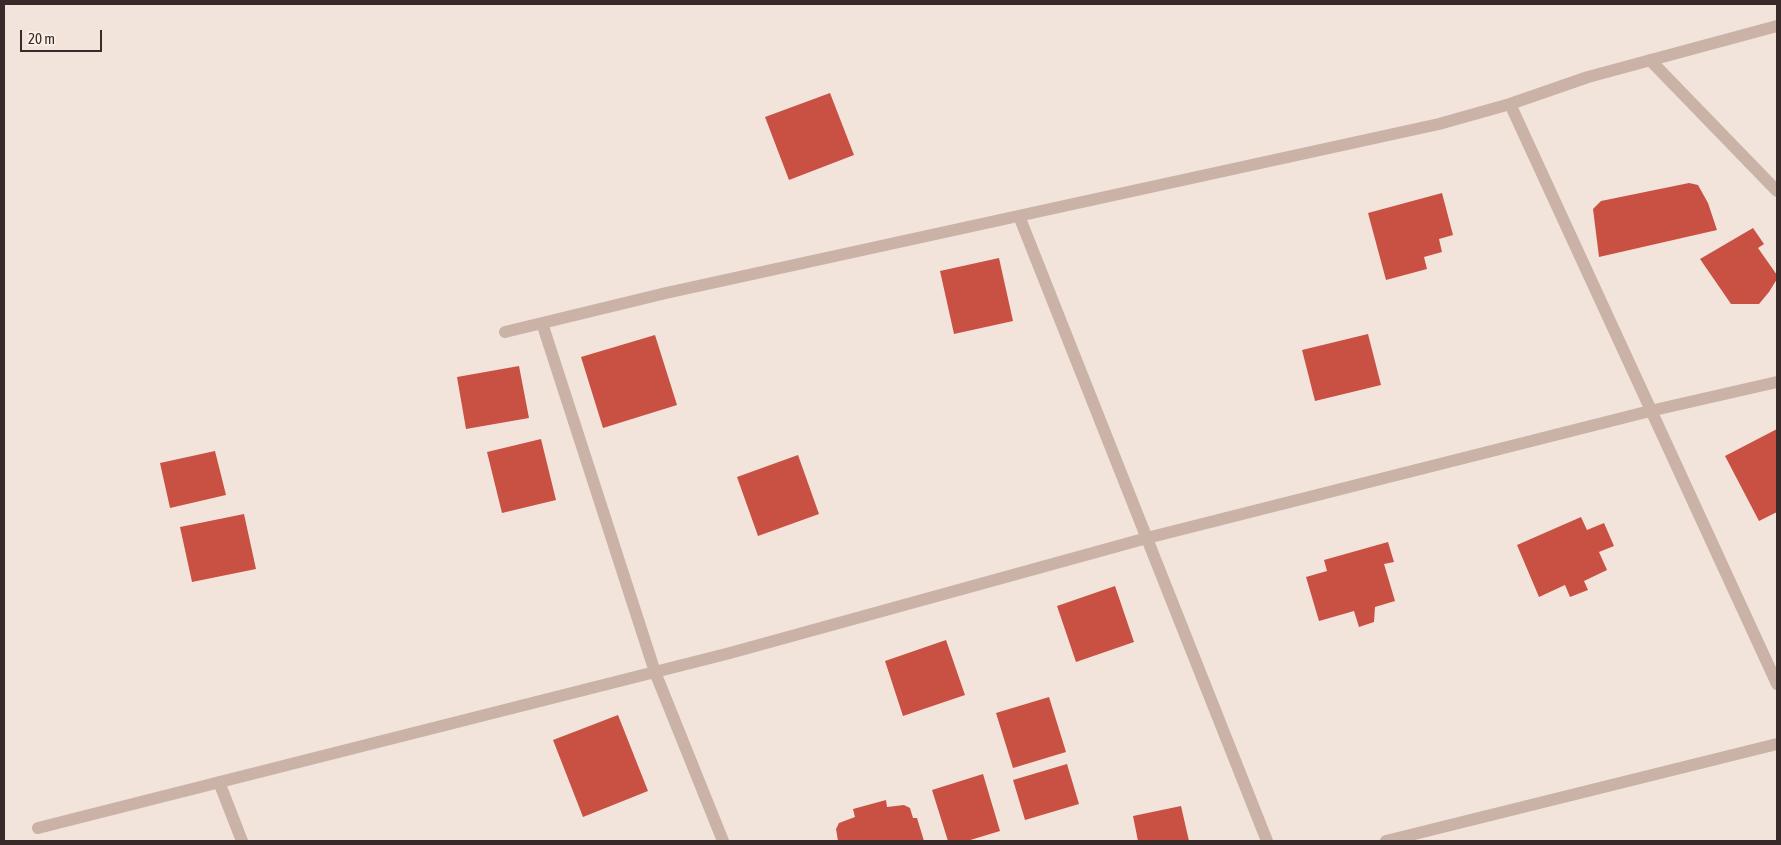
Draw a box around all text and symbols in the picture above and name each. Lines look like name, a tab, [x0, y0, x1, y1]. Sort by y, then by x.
scale bar	[22, 20, 105, 52]
text: 20 m	[28, 30, 55, 47]

